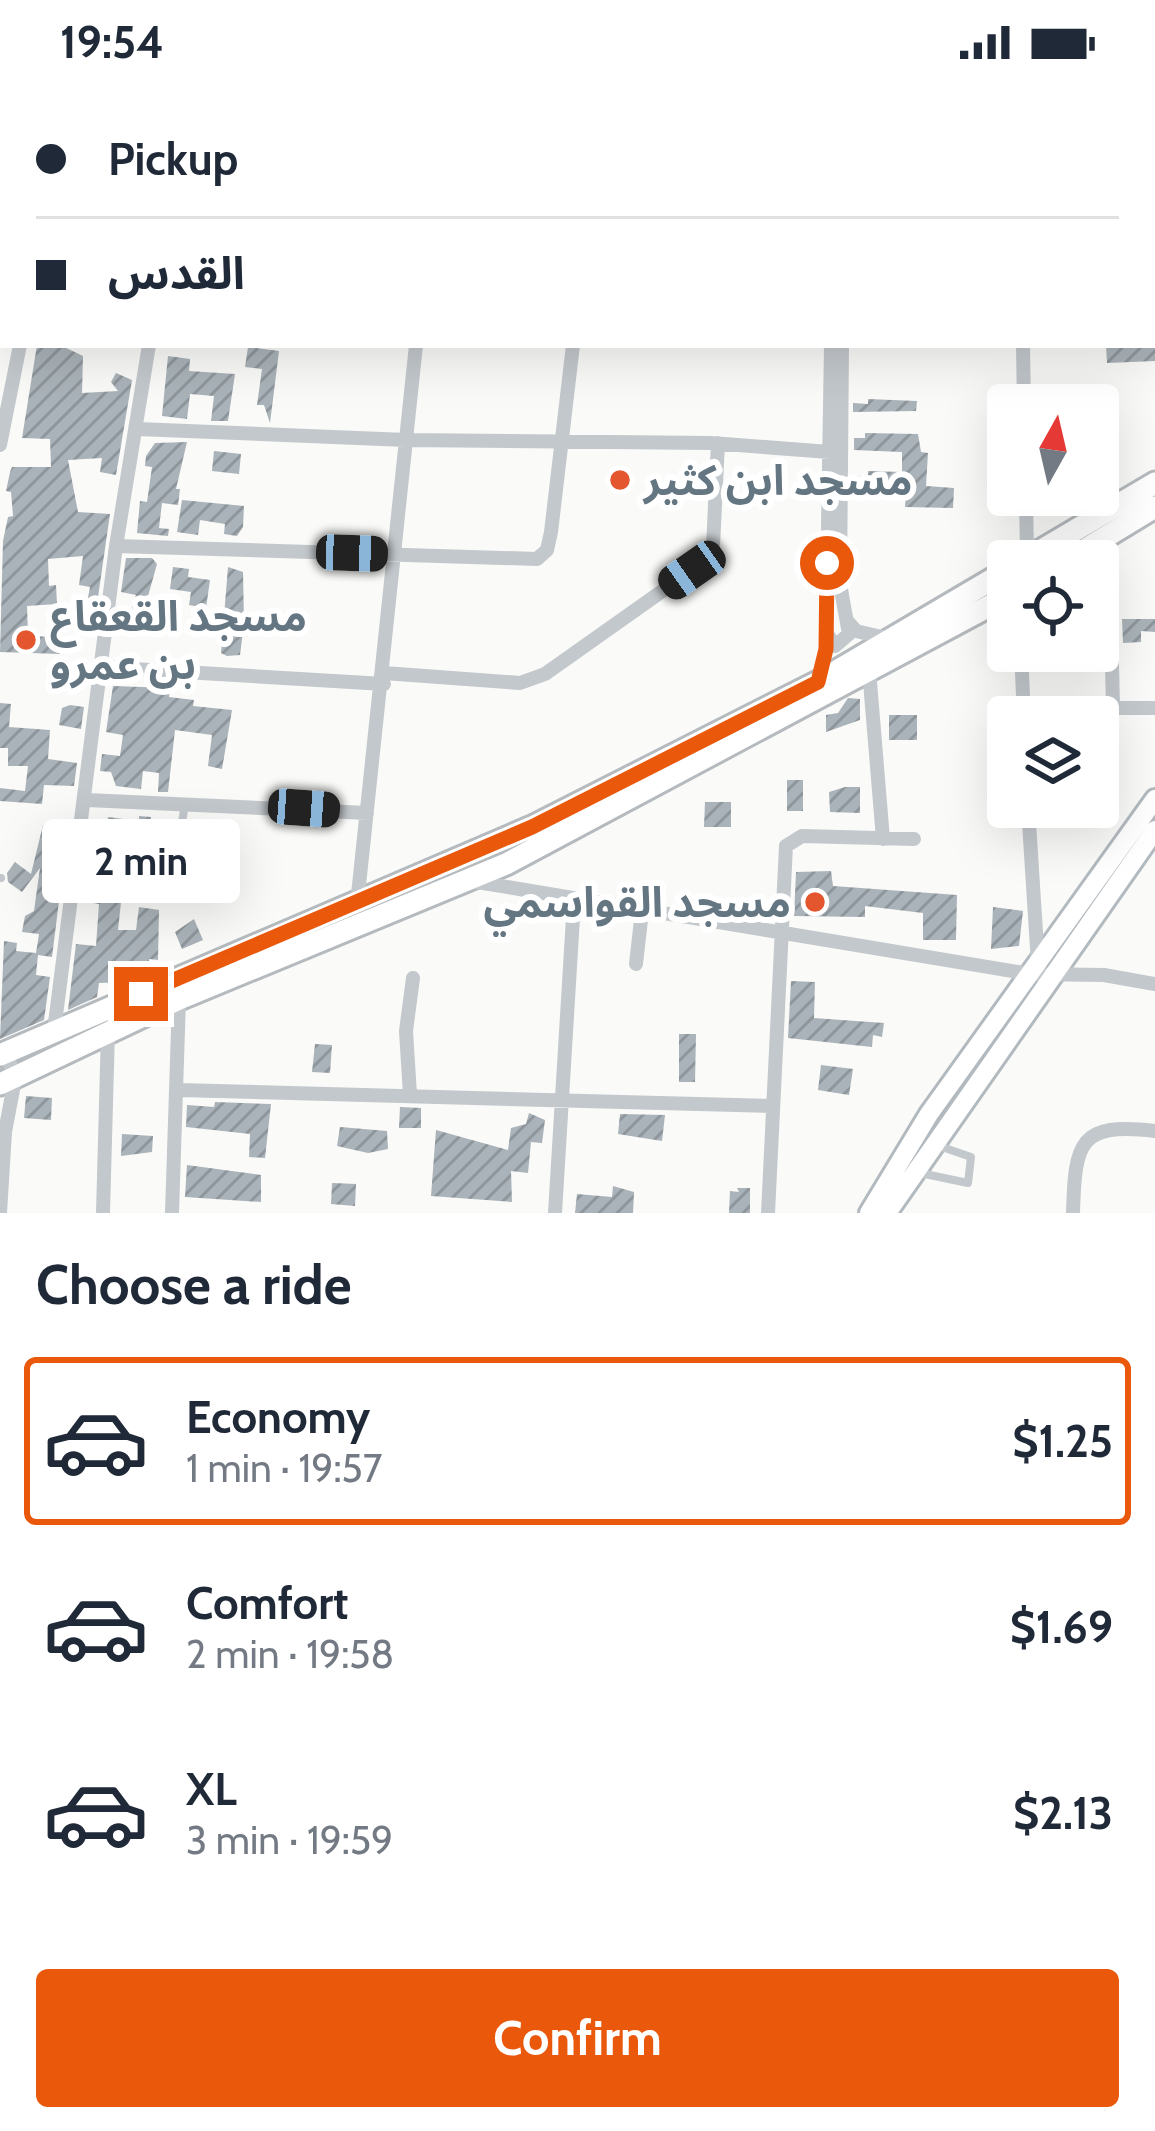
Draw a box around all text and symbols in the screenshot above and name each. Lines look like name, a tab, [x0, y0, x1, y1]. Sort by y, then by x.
text: 19:54	[60, 15, 164, 69]
text: Pickup	[108, 132, 238, 186]
text: القدس	[108, 246, 245, 300]
north arrow	[987, 384, 1119, 516]
map controls	[987, 384, 1119, 828]
place label: مسجد ابن كثير	[642, 454, 913, 506]
marker: مسجد ابن كثير	[607, 467, 633, 493]
car	[315, 534, 389, 572]
car	[652, 535, 732, 605]
route start	[800, 536, 854, 590]
button: locate	[987, 540, 1119, 672]
place label: مسجد القعقاع بن عمرو	[50, 590, 307, 690]
marker: مسجد القعقاع بن عمرو	[13, 627, 39, 653]
button: layers	[987, 696, 1119, 828]
car	[267, 788, 341, 828]
callout: 2 min	[42, 820, 240, 904]
text: 2 min	[94, 837, 188, 885]
place label: مسجد القواسمي	[484, 876, 791, 937]
marker: مسجد القواسمي	[802, 889, 828, 915]
route end	[114, 967, 168, 1021]
text: Choose a ride	[36, 1252, 351, 1318]
icon: car	[42, 1387, 150, 1495]
text: Economy	[186, 1390, 370, 1444]
text: $1.25	[1012, 1414, 1113, 1468]
text: 1 min · 19:57	[186, 1444, 382, 1492]
icon: car	[42, 1573, 150, 1681]
text: Comfort	[186, 1576, 349, 1630]
text: $1.69	[1010, 1600, 1113, 1654]
text: 2 min · 19:58	[186, 1630, 394, 1678]
icon: car	[42, 1759, 150, 1867]
text: XL	[186, 1762, 237, 1816]
text: $2.13	[1013, 1786, 1113, 1840]
text: 3 min · 19:59	[186, 1816, 393, 1864]
button: Confirm	[36, 1969, 1119, 2107]

